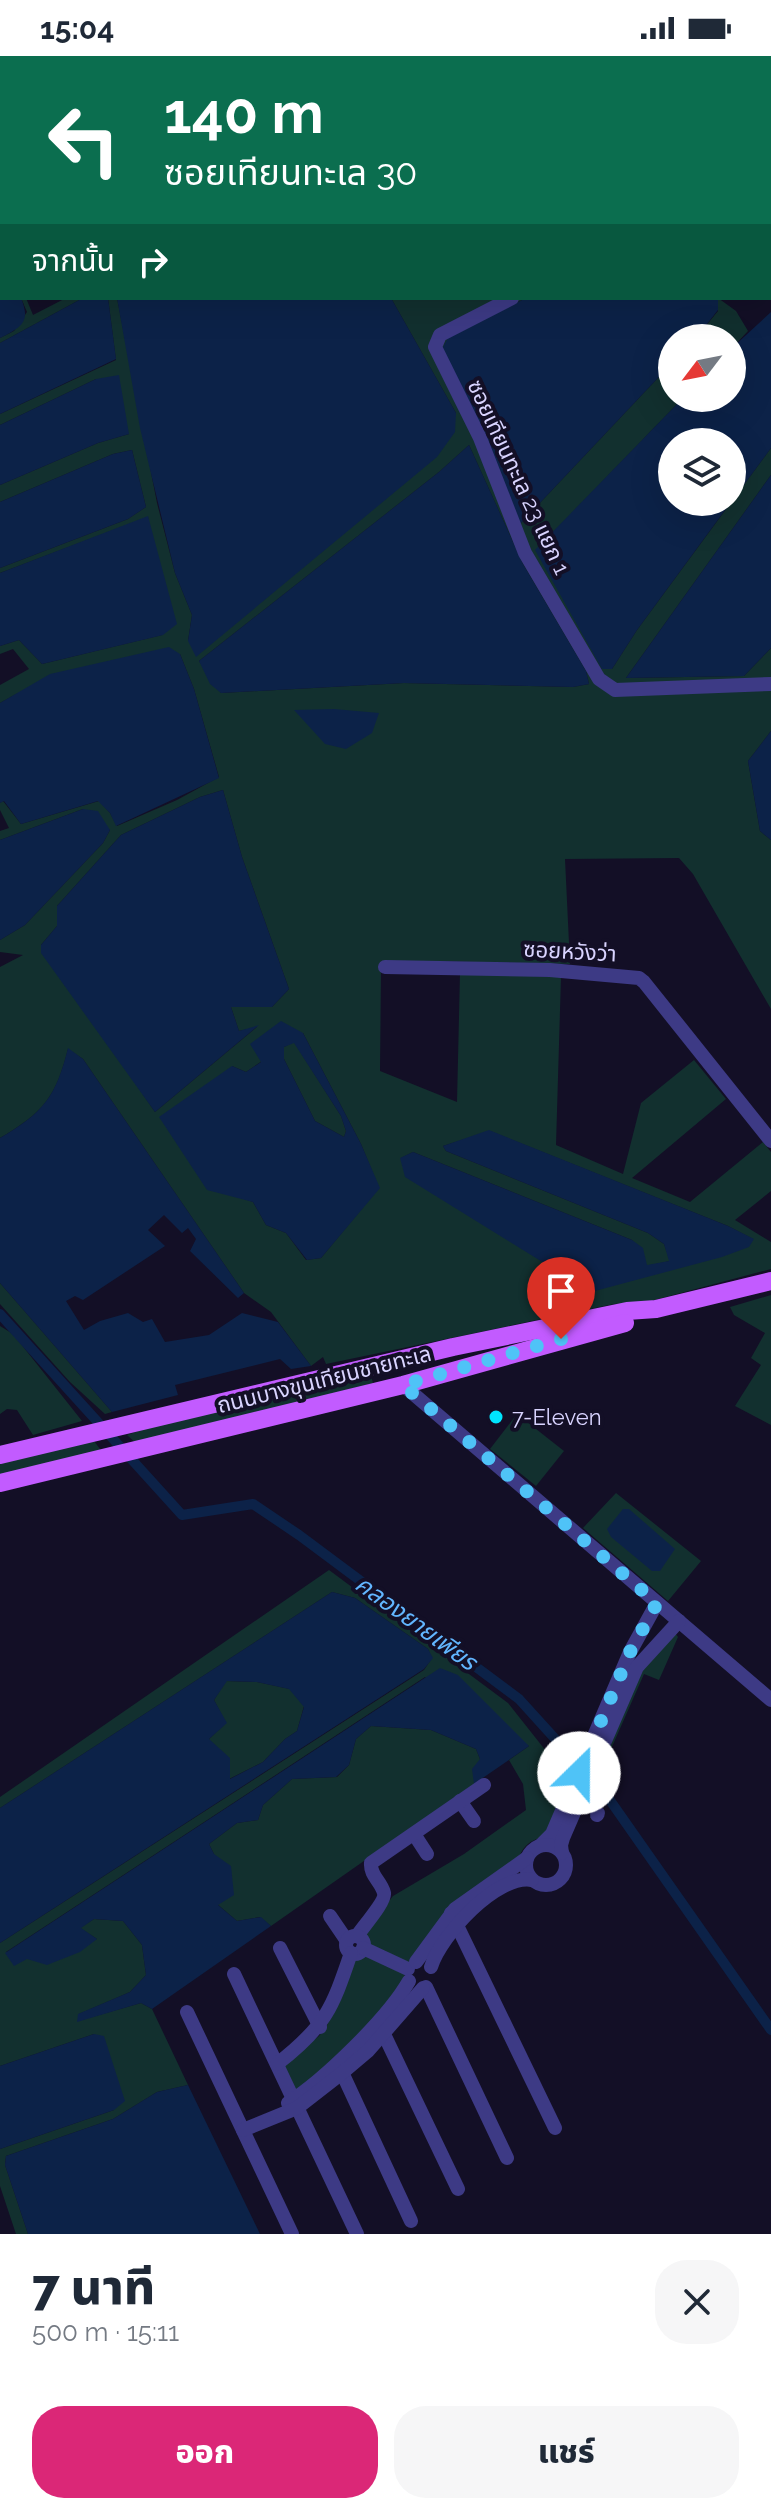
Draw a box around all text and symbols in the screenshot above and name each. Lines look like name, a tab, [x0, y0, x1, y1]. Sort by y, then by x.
text: 15:04	[40, 11, 114, 46]
text: 140 m	[164, 80, 324, 146]
icon: left	[32, 88, 136, 192]
text: ซอยเทียนทะเล 30	[164, 151, 417, 193]
icon: right	[131, 240, 175, 284]
text: จากนั้น	[32, 243, 115, 278]
north arrow	[658, 324, 746, 412]
map controls	[658, 324, 746, 516]
street label: ซอยเทียนทะเล 23 แยก 1	[463, 376, 575, 578]
button: layers	[658, 428, 746, 516]
street label: ซอยหวังว่า	[523, 936, 617, 966]
pin	[527, 1257, 595, 1339]
icon: arrive	[539, 1269, 583, 1313]
street label: ถนนบางขุนเทียนชายทะเล	[214, 1340, 434, 1419]
place label: 7-Eleven	[512, 1404, 601, 1430]
marker: 7-Eleven	[487, 1408, 505, 1426]
water label: คลองยายเพียร	[350, 1569, 484, 1678]
position arrow	[537, 1731, 621, 1815]
text: 7 นาที	[32, 2259, 155, 2315]
button: close	[655, 2260, 739, 2344]
text: 500 m · 15:11	[32, 2317, 179, 2347]
button: ออก	[32, 2406, 378, 2498]
button: แชร์	[394, 2406, 739, 2498]

